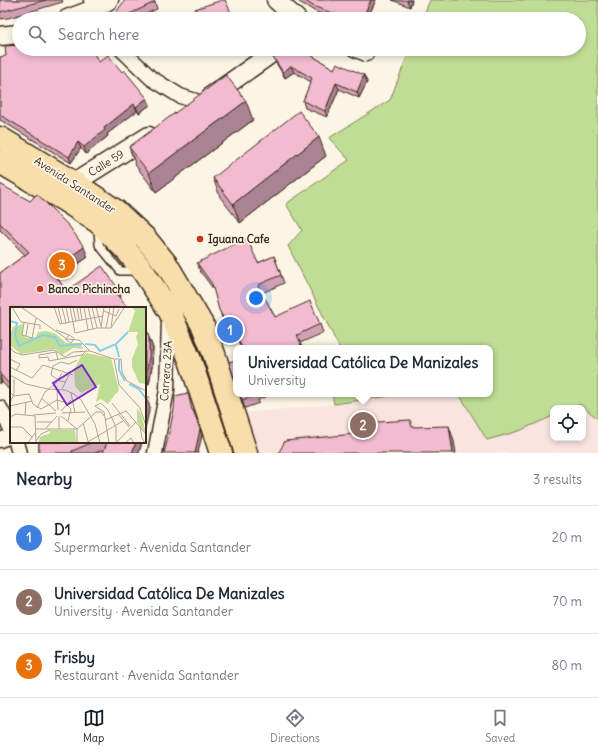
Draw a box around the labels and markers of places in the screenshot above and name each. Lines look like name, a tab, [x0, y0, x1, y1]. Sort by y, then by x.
place label: Iguana Cafe	[208, 232, 269, 247]
marker: Iguana Cafe	[195, 234, 205, 244]
pin: 3	[49, 250, 75, 280]
place label: Banco Pichincha	[48, 282, 131, 296]
marker: Banco Pichincha	[35, 284, 45, 294]
pin: 1	[217, 315, 243, 345]
pin: 2	[350, 410, 376, 440]

